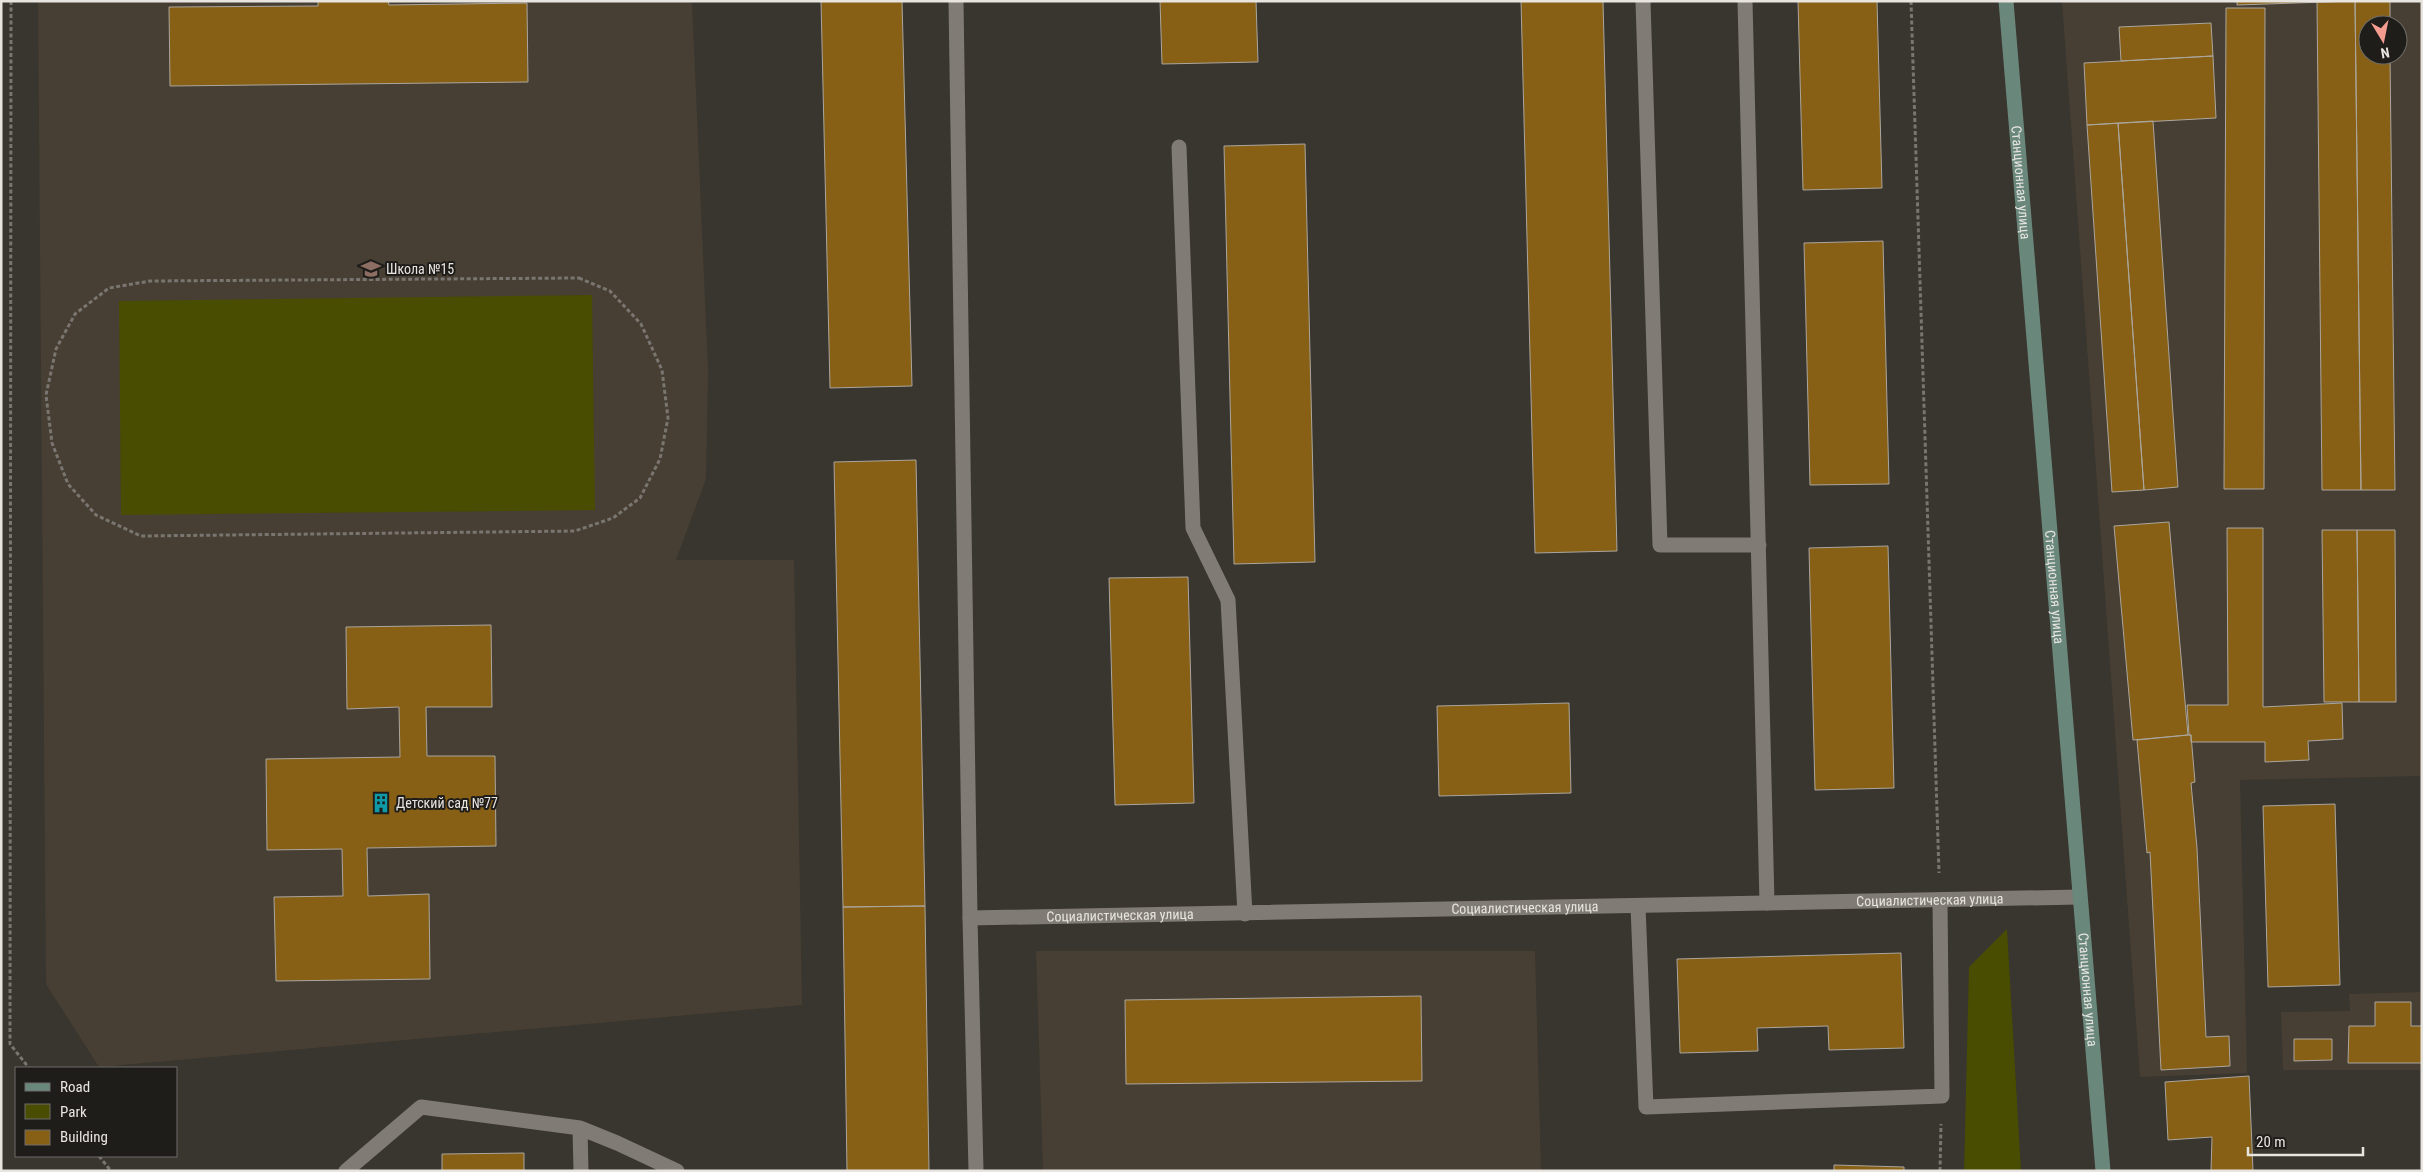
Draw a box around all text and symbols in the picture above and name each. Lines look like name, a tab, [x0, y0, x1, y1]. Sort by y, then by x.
north arrow	[2358, 15, 2408, 65]
text: N	[2380, 44, 2391, 61]
street label: Станционная улица	[2008, 125, 2034, 240]
school or university icon: Школа №15	[360, 258, 382, 280]
place label: Школа №15	[386, 261, 454, 277]
street label: Станционная улица	[2042, 530, 2067, 644]
building icon: Детский сад №77	[370, 792, 392, 814]
place label: Детский сад №77	[396, 795, 498, 811]
street label: Социалистическая улица	[1856, 890, 2004, 909]
street label: Социалистическая улица	[1451, 898, 1599, 917]
street label: Социалистическая улица	[1046, 906, 1194, 925]
street label: Станционная улица	[2075, 932, 2101, 1047]
legend	[15, 1067, 178, 1157]
text: Road	[60, 1078, 90, 1096]
text: Park	[60, 1103, 87, 1121]
scale bar	[2248, 1124, 2363, 1156]
text: Building	[60, 1128, 108, 1146]
text: 20 m	[2256, 1133, 2286, 1151]

